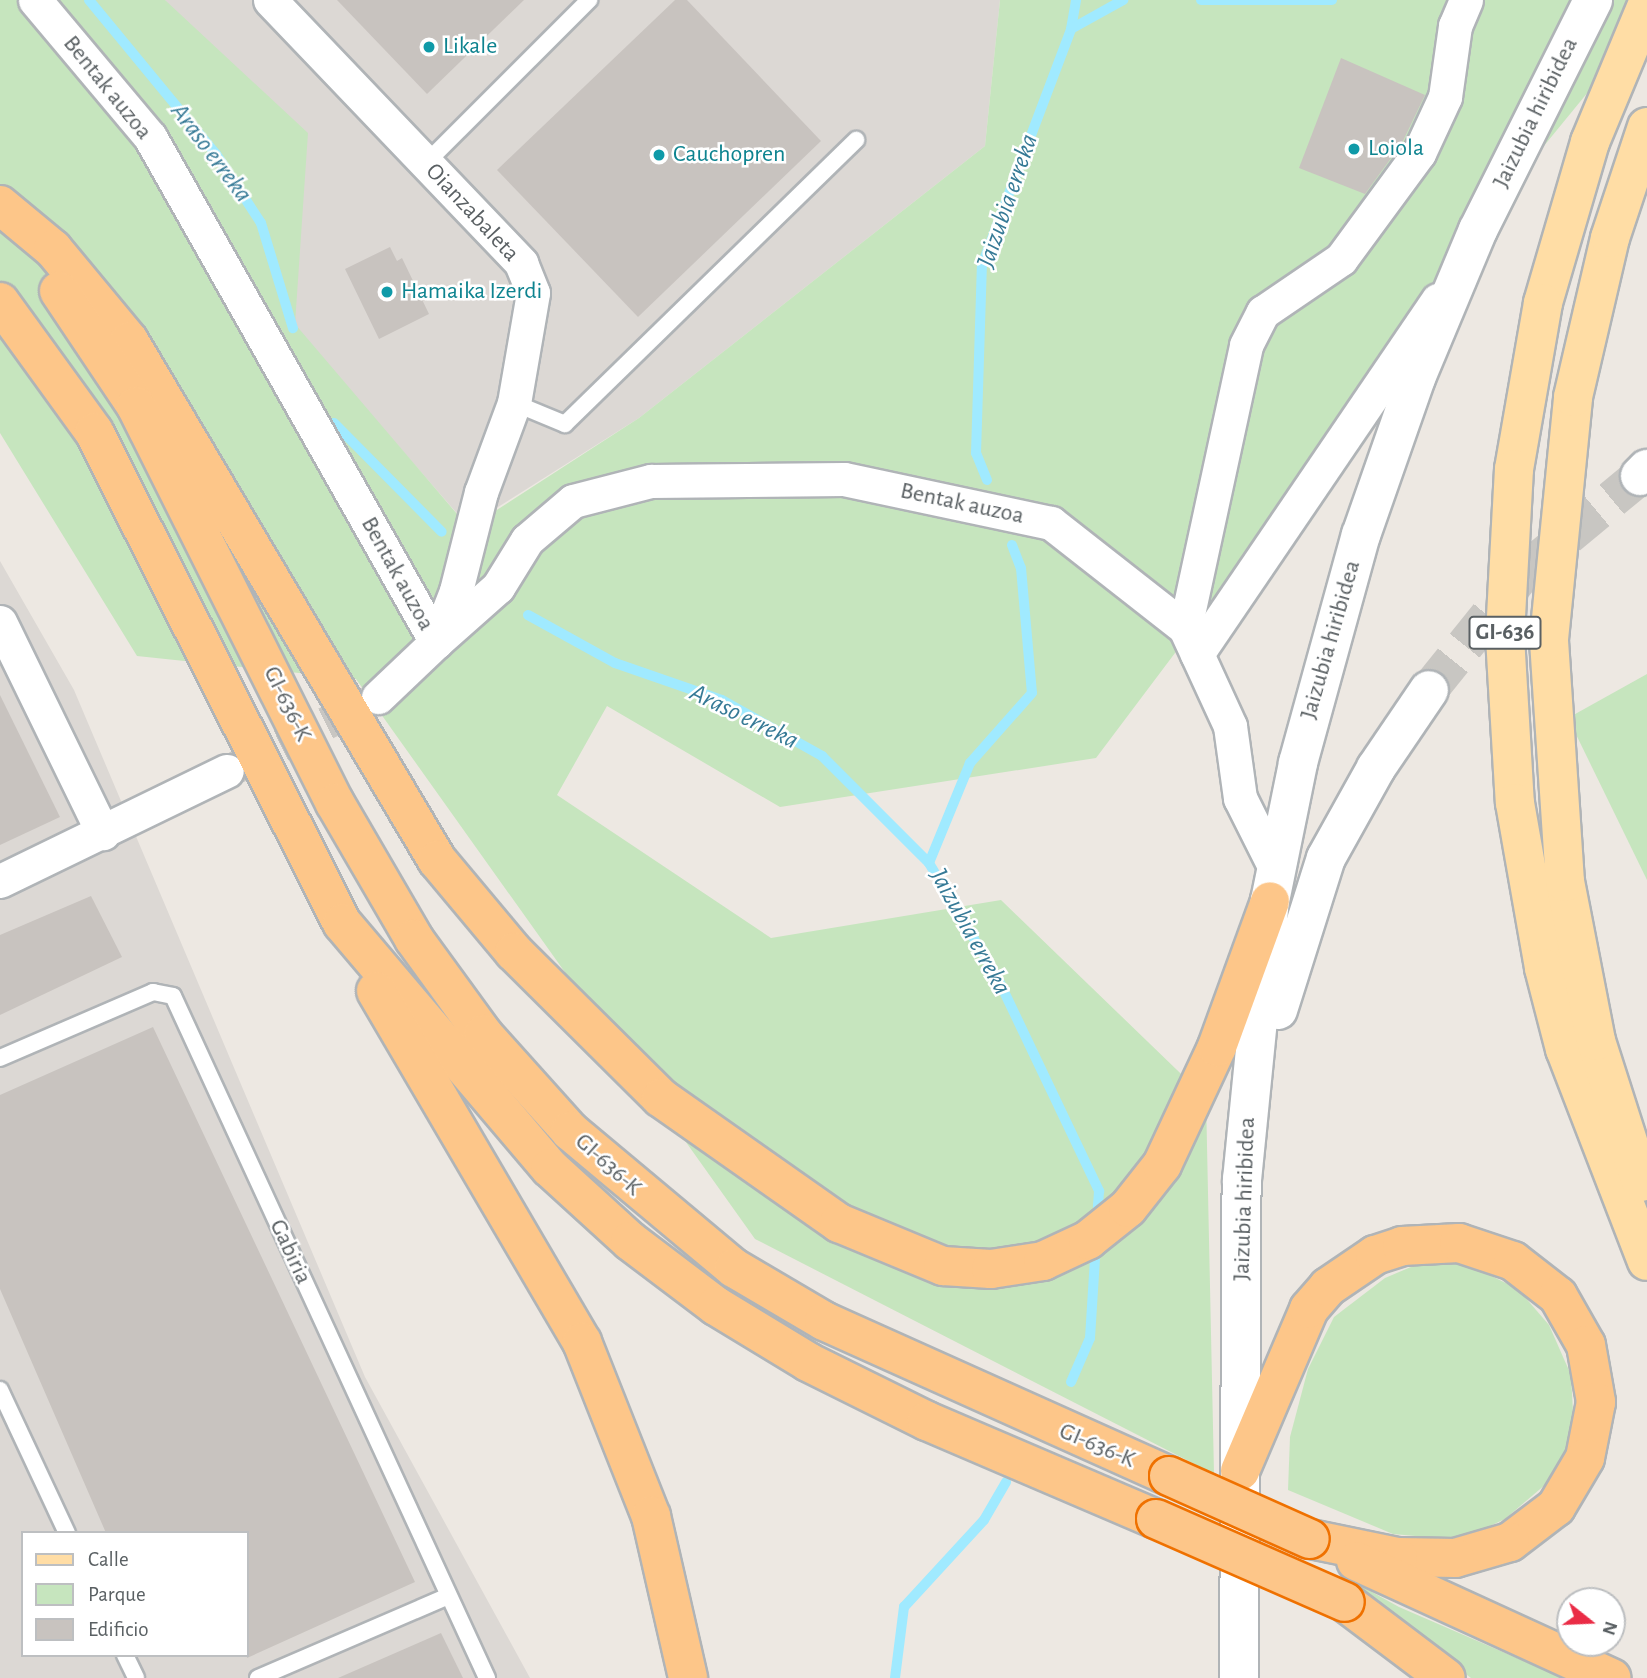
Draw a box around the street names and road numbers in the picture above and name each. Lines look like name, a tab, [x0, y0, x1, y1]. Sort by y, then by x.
street label: Bentak auzoa	[56, 30, 158, 146]
street label: Jaizubia hiribidea	[1487, 33, 1585, 193]
street label: Oianzabaleta	[419, 158, 525, 268]
street label: Bentak auzoa	[898, 477, 1026, 531]
street label: Bentak auzoa	[354, 512, 440, 636]
street label: Jaizubia hiribidea	[1295, 557, 1367, 723]
road number: GI-636	[1468, 614, 1542, 652]
street label: GI-636-K	[257, 662, 317, 746]
street label: Jaizubia hiribidea	[1228, 1117, 1262, 1281]
street label: GI-636-K	[569, 1128, 647, 1202]
street label: Gabiria	[263, 1215, 317, 1289]
street label: GI-636-K	[1055, 1417, 1139, 1475]

